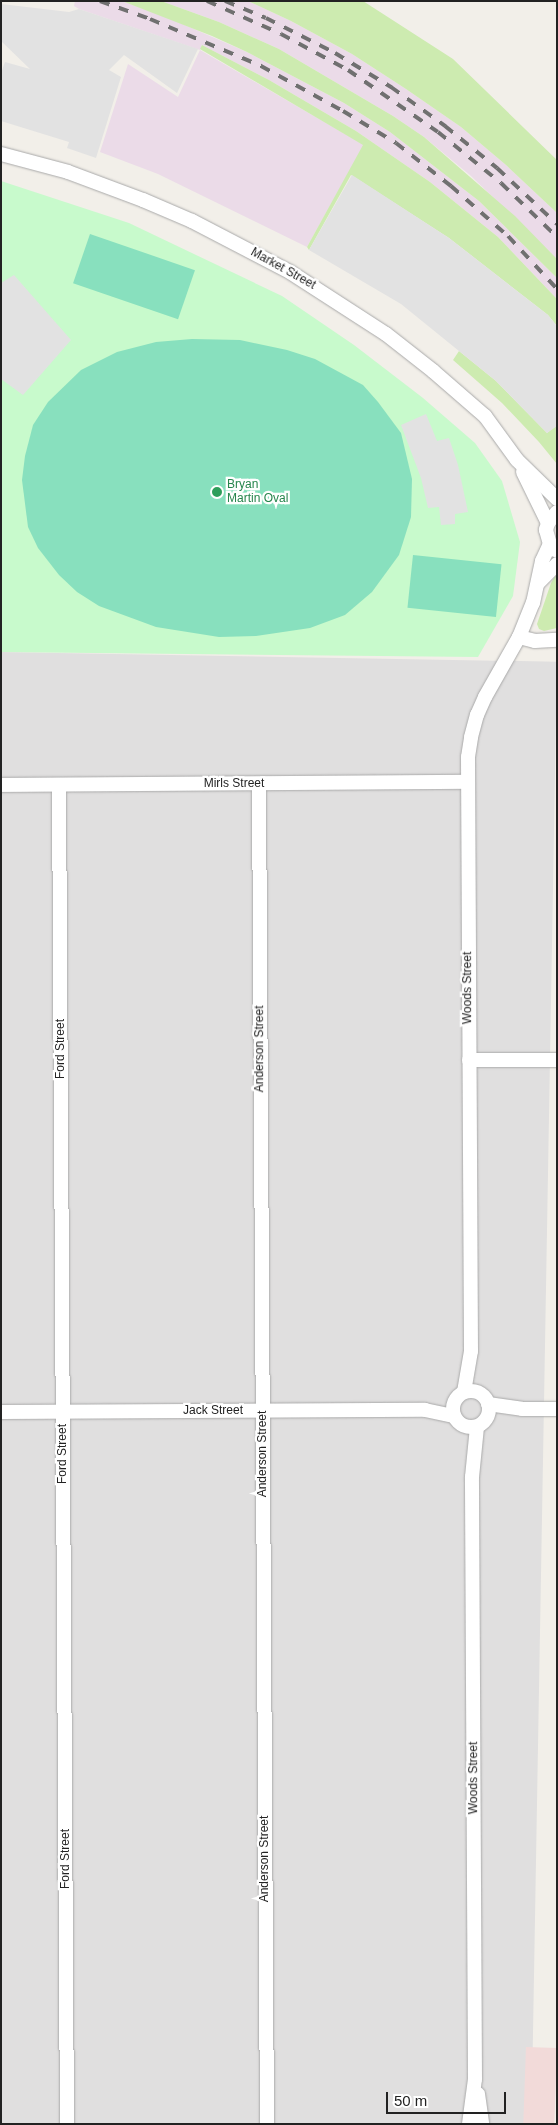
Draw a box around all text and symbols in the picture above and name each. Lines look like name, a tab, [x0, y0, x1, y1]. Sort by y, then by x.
street label: Market Street	[248, 245, 318, 293]
place label: Bryan Martin Oval	[227, 478, 288, 506]
marker: Bryan Martin Oval	[211, 486, 223, 498]
street label: Mirls Street	[204, 777, 264, 791]
street label: Woods Street	[461, 952, 475, 1024]
street label: Anderson Street	[253, 1006, 267, 1092]
street label: Ford Street	[54, 1019, 68, 1079]
street label: Jack Street	[183, 1404, 243, 1418]
street label: Anderson Street	[256, 1411, 270, 1497]
street label: Ford Street	[56, 1424, 70, 1484]
street label: Woods Street	[467, 1742, 481, 1814]
street label: Anderson Street	[258, 1816, 272, 1902]
street label: Ford Street	[59, 1829, 73, 1889]
scale bar	[388, 2082, 508, 2114]
text: 50 m	[394, 2092, 427, 2109]

